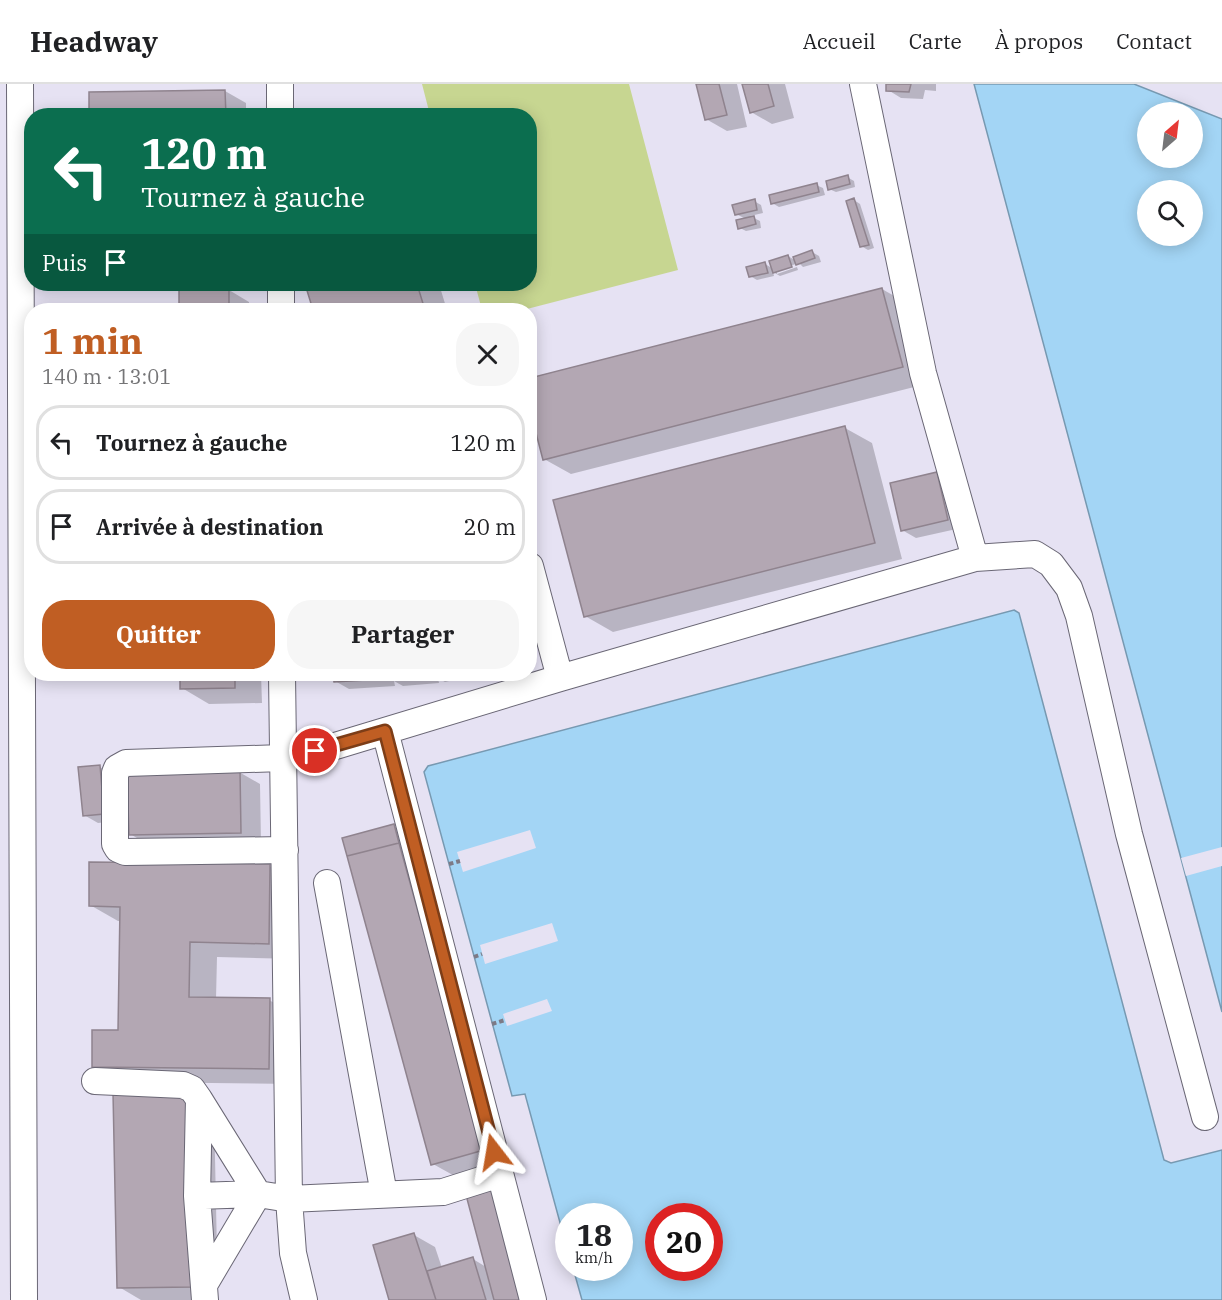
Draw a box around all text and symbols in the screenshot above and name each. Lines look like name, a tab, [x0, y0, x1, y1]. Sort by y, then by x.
text: Headway	[30, 23, 158, 60]
text: Accueil	[803, 27, 876, 55]
text: Carte	[909, 27, 962, 55]
text: À propos	[995, 27, 1083, 55]
text: Contact	[1116, 27, 1192, 55]
north arrow	[1137, 102, 1203, 168]
map controls	[1137, 102, 1203, 246]
text: 120 m	[141, 126, 267, 181]
icon: left	[42, 132, 120, 210]
text: Tournez à gauche	[141, 179, 365, 214]
button: search	[1137, 180, 1203, 246]
icon: arrive	[99, 246, 132, 279]
text: Puis	[42, 248, 87, 277]
text: 1 min	[42, 317, 143, 364]
button: close	[456, 323, 519, 386]
text: 140 m · 13:01	[42, 363, 171, 390]
icon: left	[45, 426, 78, 459]
text: Tournez à gauche	[96, 428, 287, 457]
text: 120 m	[450, 428, 516, 457]
icon: arrive	[45, 510, 78, 543]
text: Arrivée à destination	[96, 512, 324, 541]
text: 20 m	[464, 512, 516, 541]
button: Quitter	[42, 600, 275, 669]
button: Partager	[287, 600, 519, 669]
pin	[289, 725, 340, 776]
icon: arrive	[298, 734, 331, 767]
position arrow	[462, 1120, 526, 1184]
speed limit sign: 20	[645, 1203, 723, 1281]
text: 18	[576, 1215, 612, 1254]
text: km/h	[575, 1248, 613, 1267]

